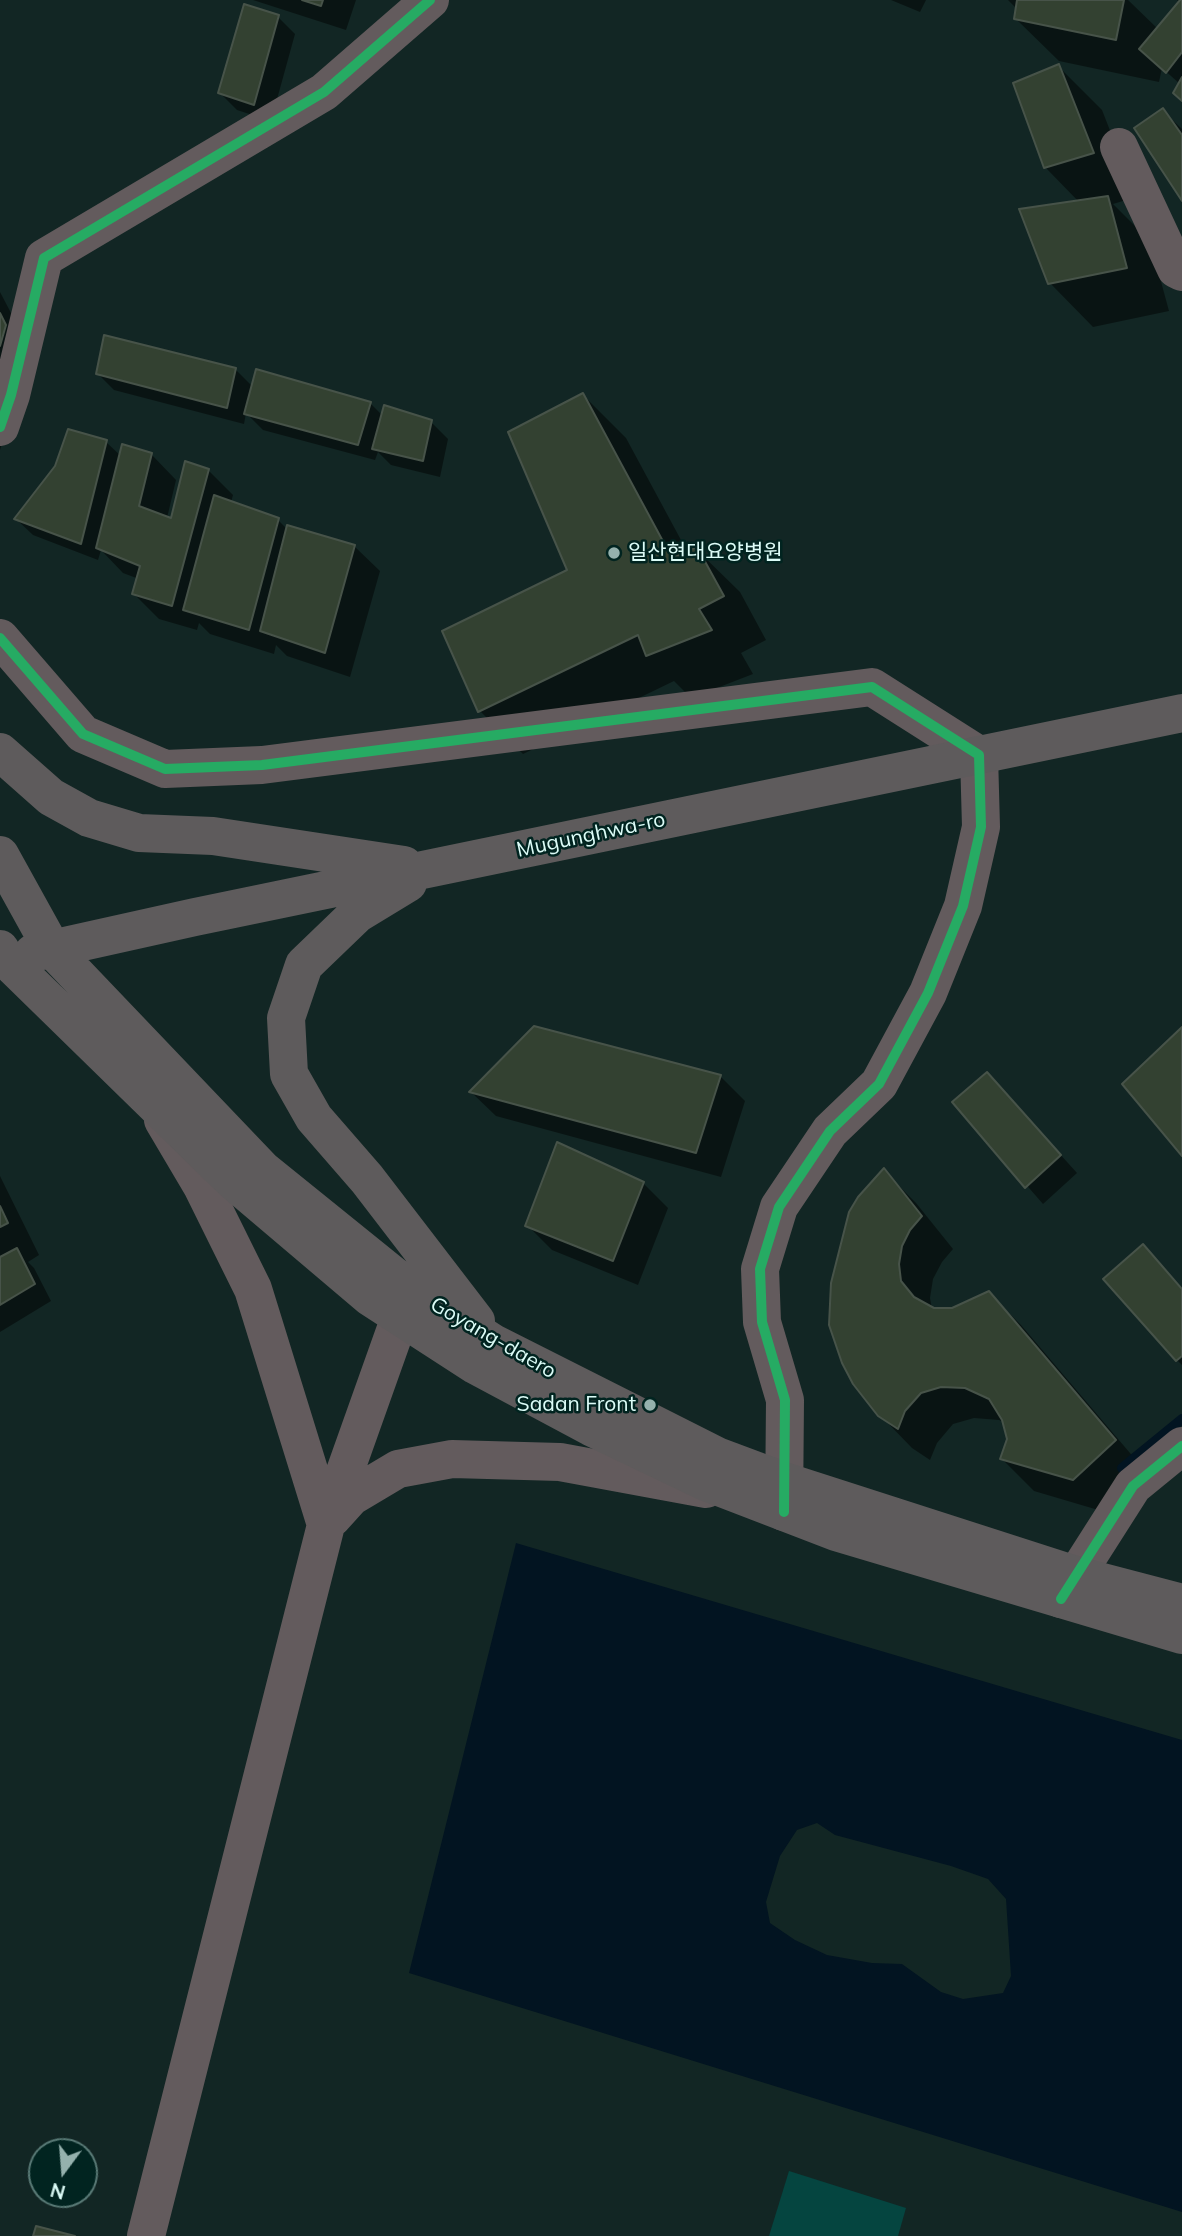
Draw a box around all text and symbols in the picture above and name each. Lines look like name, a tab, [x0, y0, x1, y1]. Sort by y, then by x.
place label: 일산현대요양병원	[628, 540, 783, 566]
marker: 일산현대요양병원	[606, 545, 622, 561]
street label: Mugunghwa-ro	[514, 807, 668, 863]
street label: Goyang-daero	[426, 1292, 560, 1384]
place label: Sadan Front	[517, 1392, 636, 1418]
marker: Sadan Front	[642, 1397, 658, 1413]
north arrow	[28, 2138, 98, 2208]
text: N	[48, 2178, 68, 2205]

